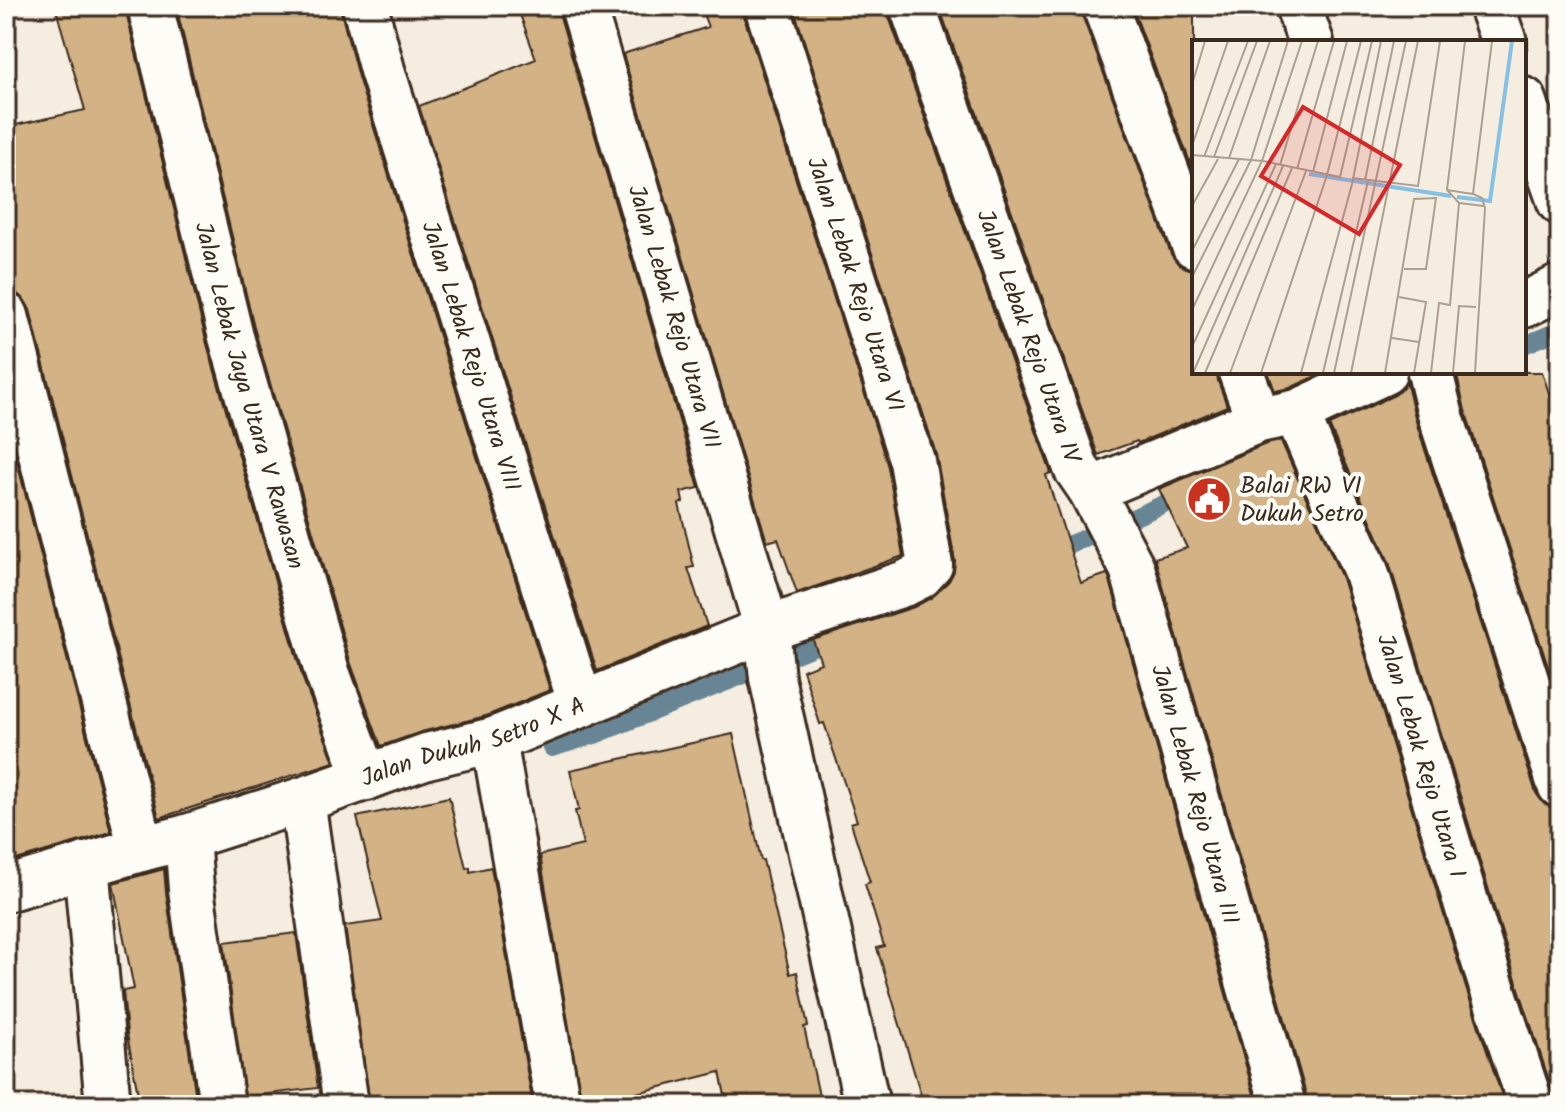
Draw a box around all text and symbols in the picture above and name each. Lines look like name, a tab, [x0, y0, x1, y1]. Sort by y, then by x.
inset map	[1192, 40, 1526, 374]
street label: Jalan Lebak Rejo Utara VI	[795, 152, 914, 417]
street label: Jalan Lebak Rejo Utara VII	[616, 180, 731, 454]
street label: Jalan Lebak Rejo Utara IV	[965, 204, 1091, 470]
street label: Jalan Lebak Rejo Utara VIII	[410, 217, 531, 496]
street label: Jalan Lebak Jaya Utara V Rawasan	[183, 218, 315, 574]
place label: Balai RW VI Dukuh Setro	[1240, 467, 1364, 534]
public building icon: Balai RW VI Dukuh Setro	[1185, 475, 1233, 523]
street label: Jalan Lebak Rejo Utara I	[1365, 629, 1476, 883]
street label: Jalan Lebak Rejo Utara III	[1139, 660, 1249, 929]
street label: Jalan Dukuh Setro X A	[356, 687, 592, 799]

